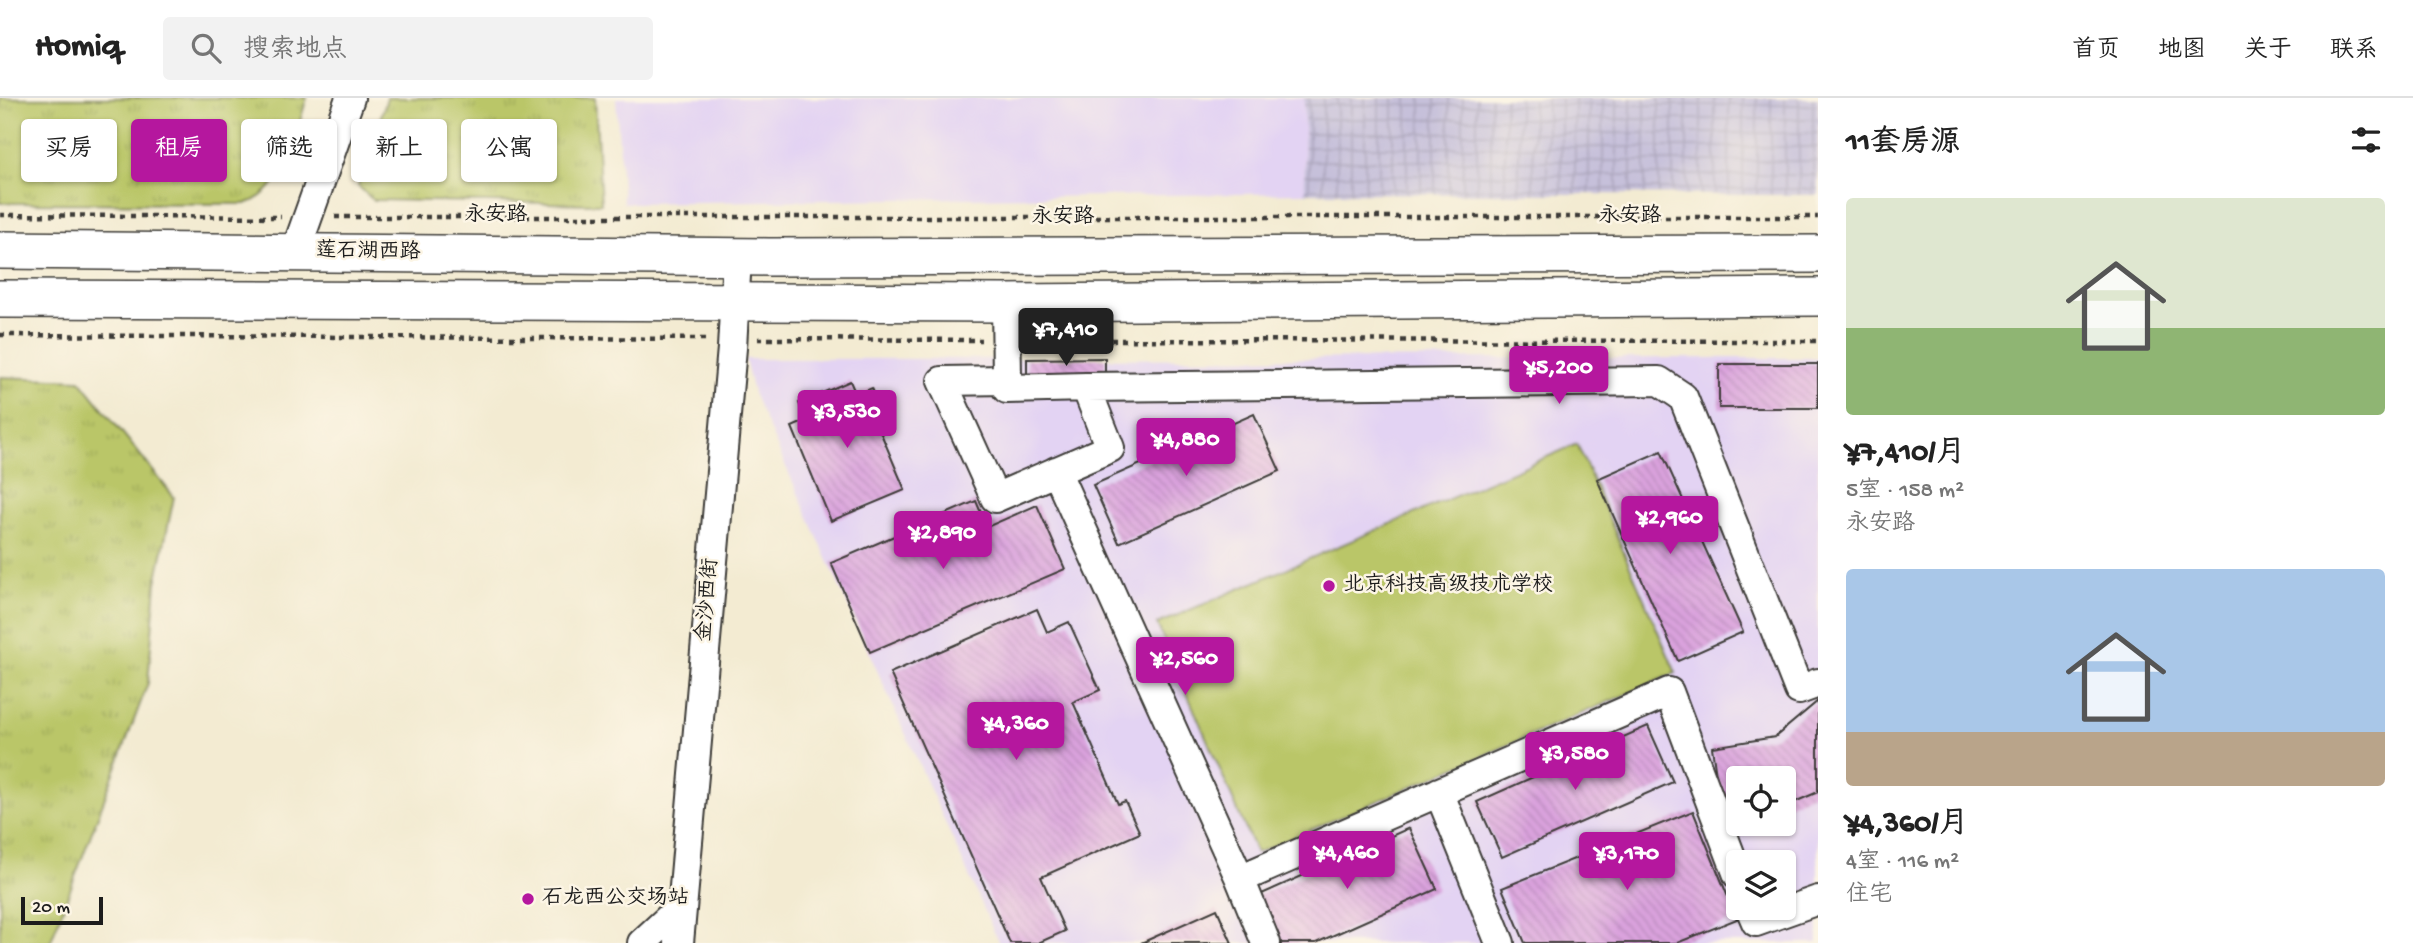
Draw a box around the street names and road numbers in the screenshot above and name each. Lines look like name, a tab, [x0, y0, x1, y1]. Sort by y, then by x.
street label: 永安路	[465, 202, 528, 229]
street label: 永安路	[1599, 203, 1662, 230]
street label: 永安路	[1032, 204, 1095, 231]
street label: 莲石湖西路	[315, 238, 421, 266]
street label: 金沙西街	[691, 557, 725, 643]

